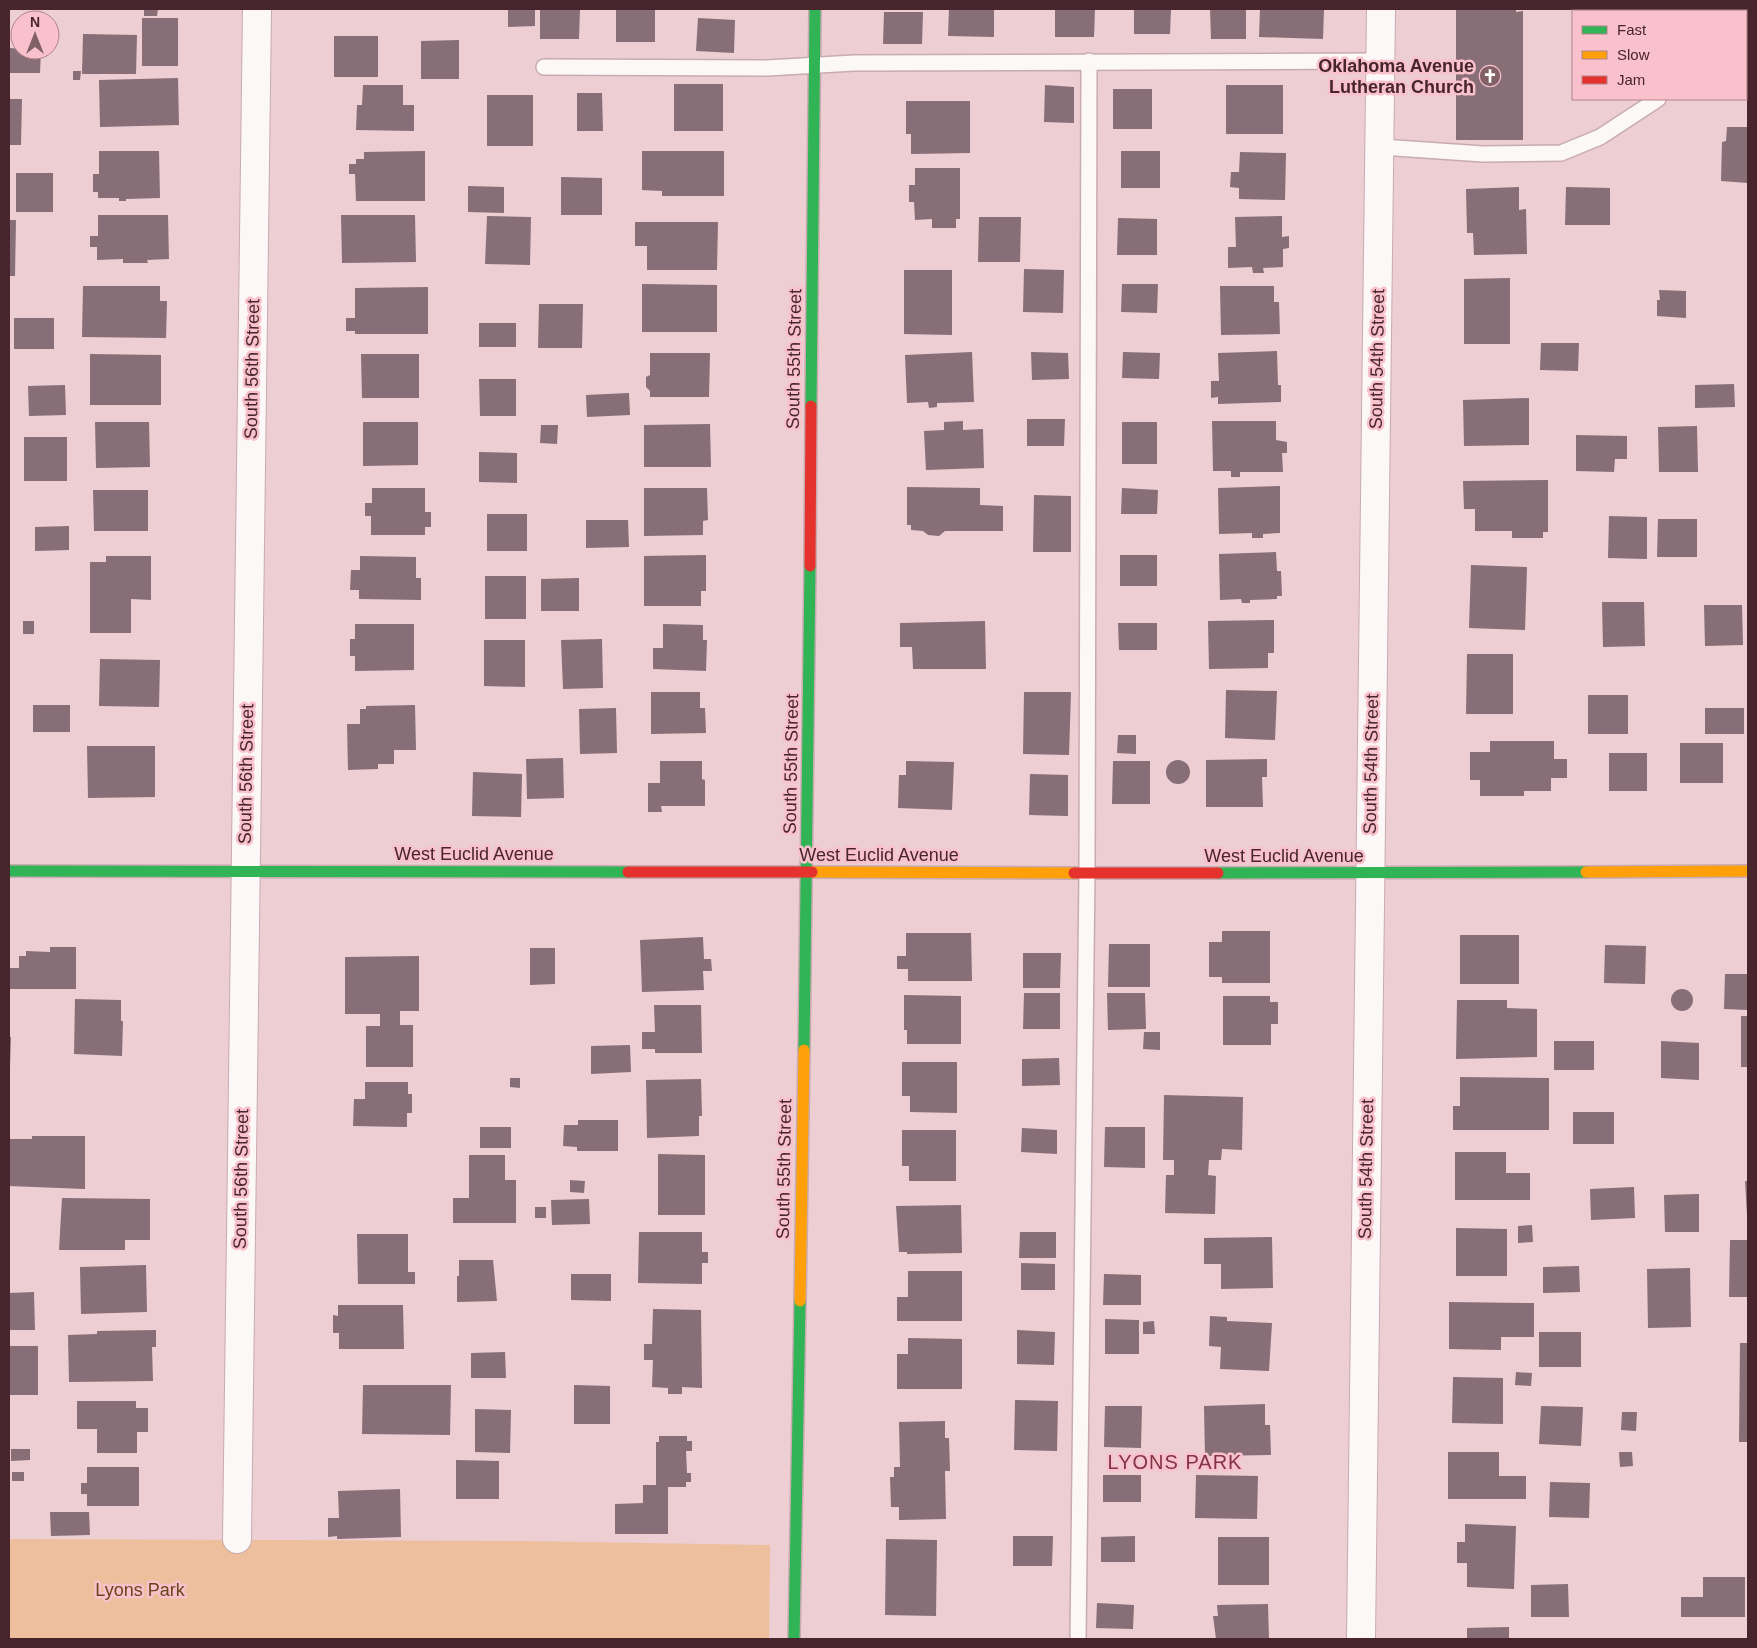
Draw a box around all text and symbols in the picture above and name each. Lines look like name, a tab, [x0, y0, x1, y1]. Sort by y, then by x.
north arrow	[10, 10, 60, 60]
legend	[1572, 10, 1747, 100]
text: N	[30, 14, 40, 30]
text: Fast	[1617, 21, 1647, 38]
text: Slow	[1617, 46, 1650, 63]
place label: Oklahoma Avenue Lutheran Church	[1318, 56, 1474, 97]
church icon: Oklahoma Avenue Lutheran Church	[1478, 64, 1502, 88]
text: Jam	[1617, 71, 1645, 88]
street label: South 55th Street	[783, 289, 805, 429]
street label: South 54th Street	[1366, 289, 1388, 429]
street label: South 56th Street	[241, 299, 263, 439]
street label: South 55th Street	[780, 694, 802, 834]
street label: South 54th Street	[1360, 694, 1382, 834]
street label: South 56th Street	[235, 704, 257, 844]
street label: West Euclid Avenue	[394, 844, 554, 864]
street label: West Euclid Avenue	[799, 845, 959, 865]
street label: West Euclid Avenue	[1204, 846, 1364, 866]
street label: South 55th Street	[773, 1099, 795, 1239]
street label: South 54th Street	[1355, 1099, 1377, 1239]
street label: South 56th Street	[230, 1109, 252, 1249]
district label: LYONS PARK	[1108, 1451, 1242, 1473]
park label: Lyons Park	[95, 1580, 186, 1600]

